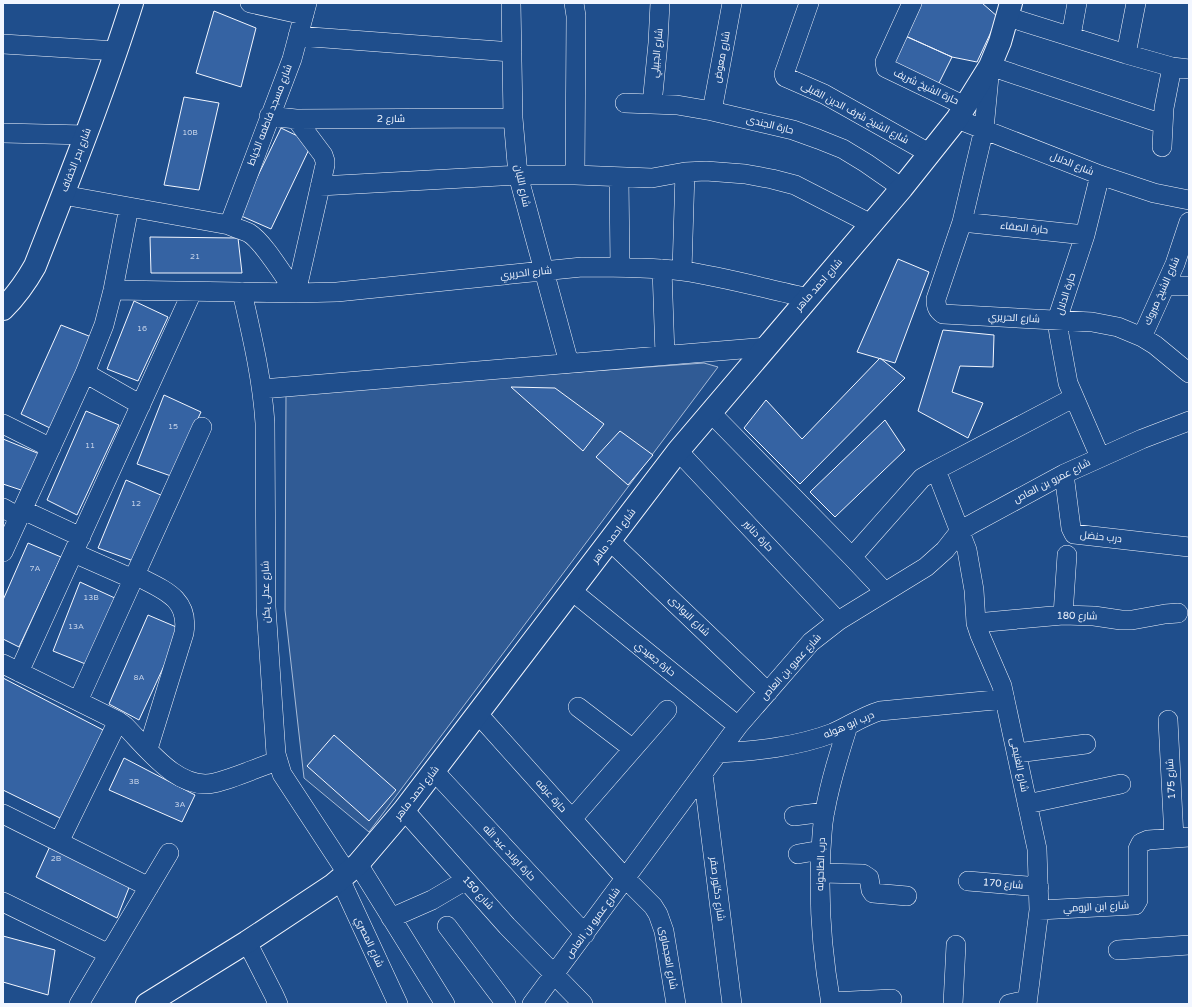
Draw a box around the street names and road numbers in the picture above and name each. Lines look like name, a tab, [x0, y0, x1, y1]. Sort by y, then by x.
street label: شارع الجبيلي	[648, 28, 667, 79]
street label: شارع معوض	[711, 30, 733, 84]
street label: شارع مسجد فاطمه الخياط	[245, 63, 295, 167]
street label: حارة الشيخ شريف	[891, 67, 961, 107]
street label: شارع الشيخ شرف الدين القبلى	[799, 79, 911, 147]
street label: شارع 2	[377, 113, 405, 125]
street label: حارة الجندى	[745, 113, 795, 137]
street label: شارع بحر الخفاف	[58, 126, 94, 194]
street label: شارع الدلال	[1048, 150, 1096, 178]
street label: شارع اللبان	[512, 164, 532, 208]
street label: حارة الصفاء	[999, 220, 1049, 236]
street label: شارع الشيخ مبروك	[1142, 255, 1182, 327]
street label: شارع احمد ماهر	[792, 256, 845, 314]
street label: شارع الحريري	[500, 264, 553, 283]
street label: حارة الدلال	[1054, 271, 1078, 317]
street label: شارع الحريري	[988, 311, 1040, 326]
street label: شارع عمرو بن العاص	[1012, 456, 1092, 506]
street label: شارع احمد ماهر	[589, 506, 638, 566]
street label: حارة دنانير	[740, 517, 776, 554]
street label: درب حنضل	[1079, 529, 1123, 545]
street label: شارع عدلى يكن	[259, 561, 273, 623]
street label: شارع البوادى	[666, 593, 712, 639]
street label: شارع 180	[1056, 610, 1098, 622]
street label: شارع عمرو بن العاص	[758, 632, 824, 702]
street label: حارة جعيدي	[632, 639, 678, 680]
street label: درب ابو هوله	[822, 709, 876, 741]
street label: شارع الغنيمى	[1007, 737, 1031, 793]
street label: شارع 175	[1164, 758, 1178, 800]
street label: شارع احمد ماهر	[392, 764, 442, 823]
street label: حارة عرفه	[533, 777, 569, 815]
street label: حارة اولاد عبد الله	[480, 821, 539, 883]
street label: درب الطاحونه	[814, 837, 828, 891]
street label: شارع دكتور صقر	[707, 855, 727, 922]
street label: شارع 150	[460, 874, 496, 912]
street label: شارع 170	[982, 876, 1024, 892]
street label: شارع عمرو بن العاص	[563, 885, 623, 961]
street label: شارع ابن الرومي	[1063, 899, 1129, 916]
street label: شارع المصري	[351, 915, 386, 970]
street label: شارع العجماوى	[657, 925, 679, 991]

